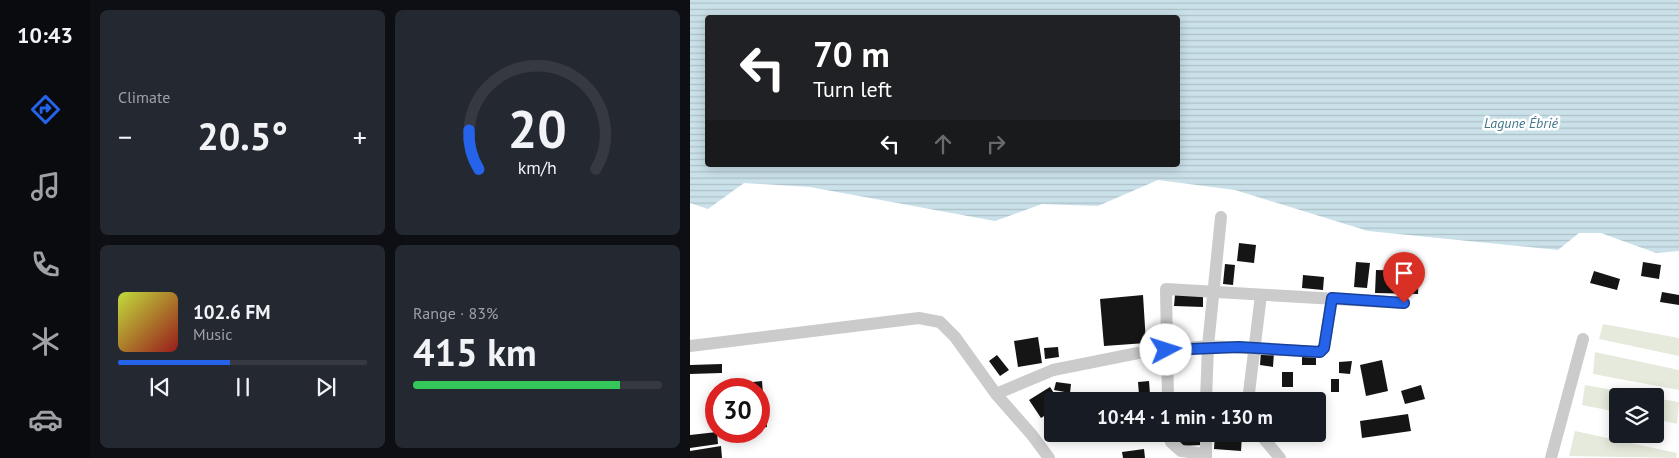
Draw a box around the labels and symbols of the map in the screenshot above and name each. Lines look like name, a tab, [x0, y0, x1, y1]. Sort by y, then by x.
water label: Lagune Ébrié	[1484, 114, 1559, 132]
pin	[1383, 252, 1425, 303]
position arrow	[1139, 323, 1191, 375]
speed limit sign: 30	[705, 378, 770, 443]

